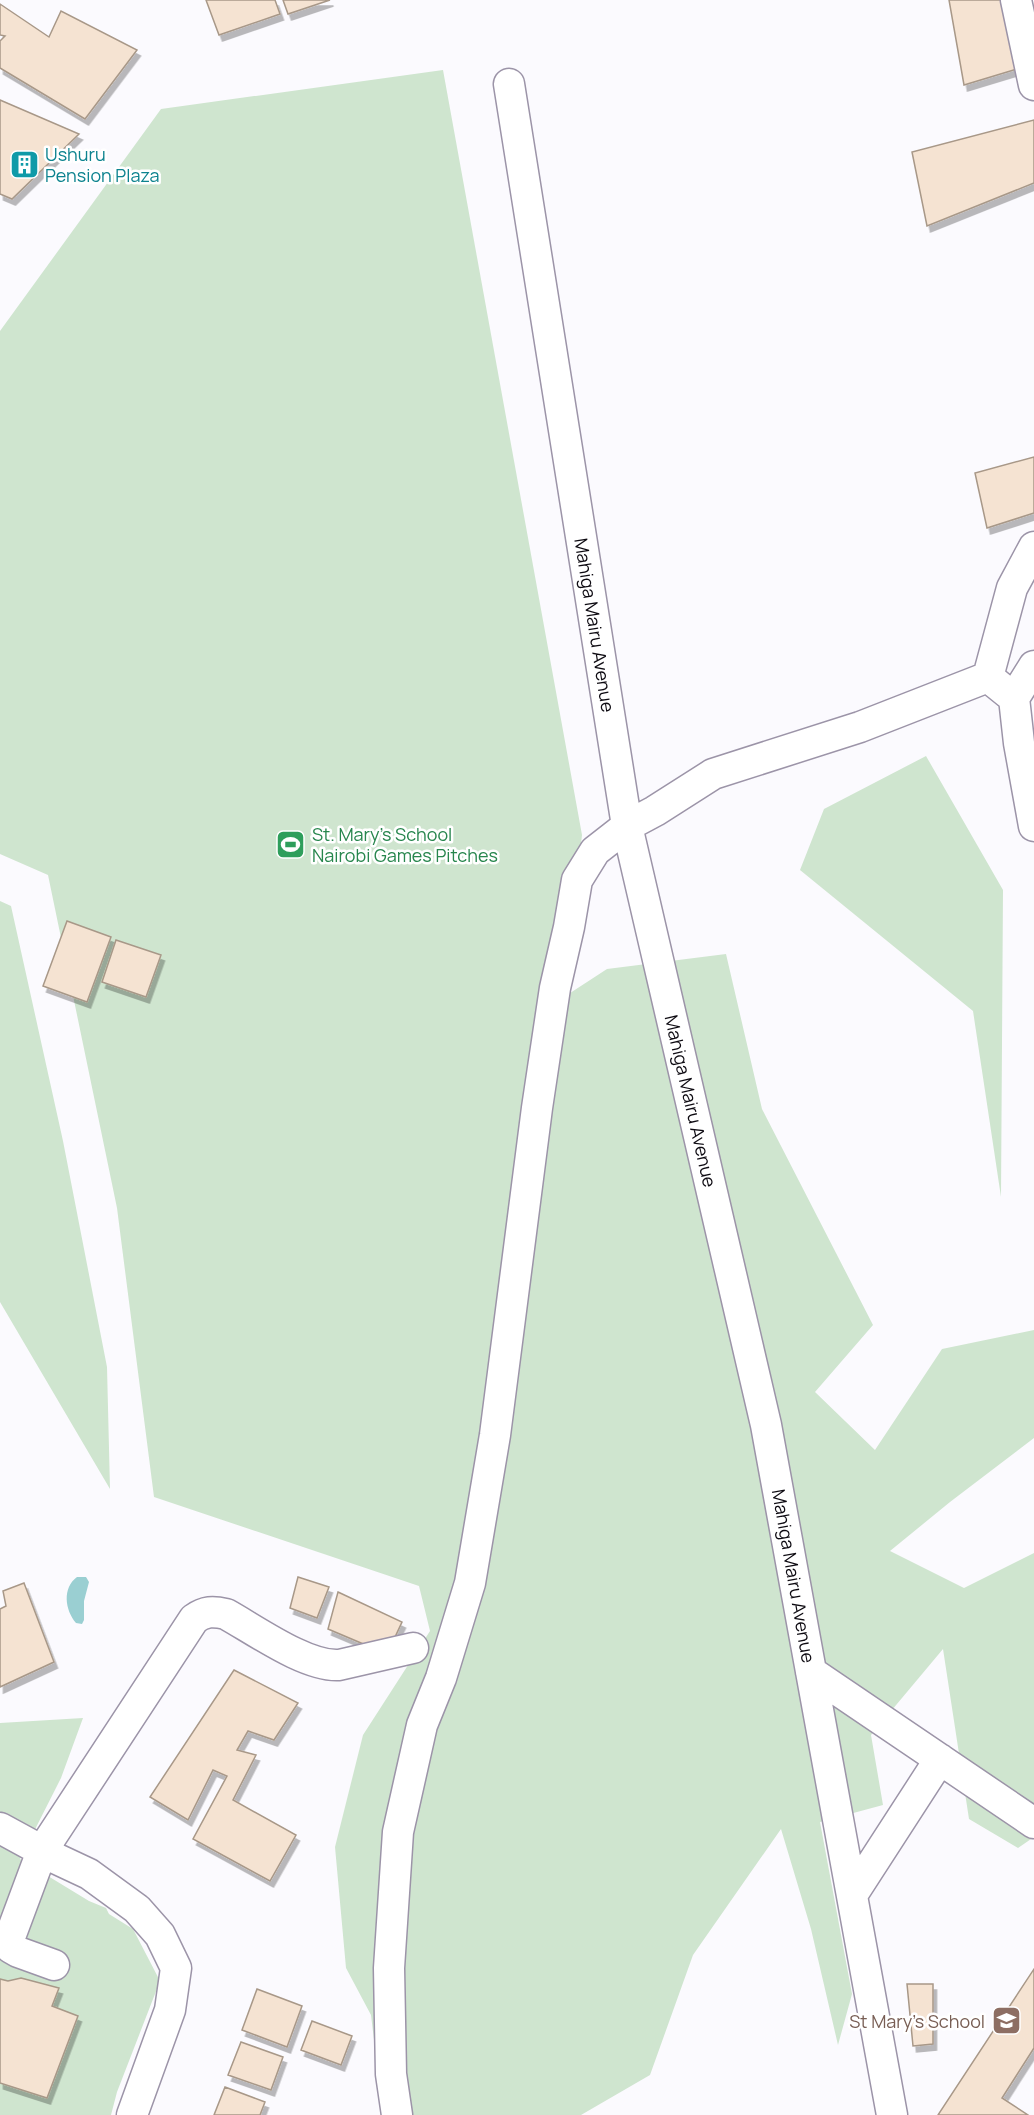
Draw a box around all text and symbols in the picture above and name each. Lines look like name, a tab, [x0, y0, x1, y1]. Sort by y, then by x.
place label: Ushuru Pension Plaza	[45, 142, 159, 187]
building icon: Ushuru Pension Plaza	[8, 148, 40, 180]
street label: Mahiga Mairu Avenue	[569, 536, 621, 714]
place label: St. Mary's School Nairobi Games Pitches	[312, 822, 498, 867]
sports icon: St. Mary's School Nairobi Games Pitches	[275, 828, 307, 860]
street label: Mahiga Mairu Avenue	[660, 1013, 722, 1189]
street label: Mahiga Mairu Avenue	[767, 1487, 821, 1665]
school or university icon: St Mary's School	[990, 2005, 1022, 2037]
place label: St Mary's School	[849, 2009, 985, 2033]

